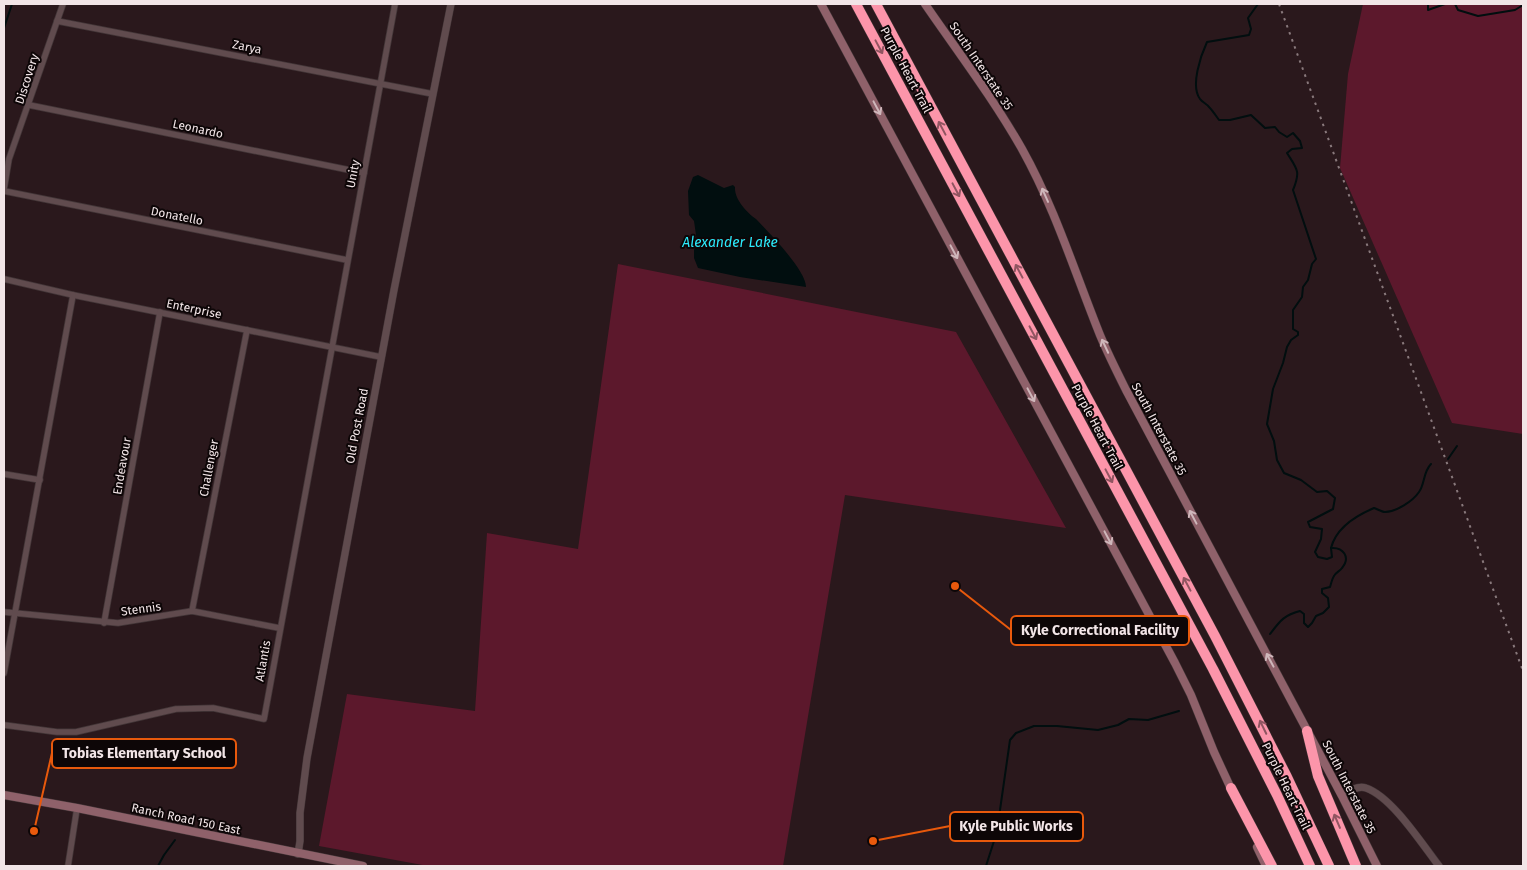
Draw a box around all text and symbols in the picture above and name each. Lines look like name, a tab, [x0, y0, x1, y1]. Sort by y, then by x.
street label: South Interstate 35	[946, 19, 1016, 113]
street label: Purple Heart Trail	[877, 25, 935, 116]
street label: Zarya	[231, 37, 263, 57]
one-way arrow	[874, 39, 884, 54]
street label: Discovery	[12, 52, 42, 106]
one-way arrow	[872, 101, 882, 116]
street label: Leonardo	[171, 117, 225, 141]
one-way arrow	[937, 121, 947, 135]
street label: Unity	[343, 159, 363, 189]
one-way arrow	[952, 182, 961, 197]
one-way arrow	[1039, 188, 1049, 203]
street label: Donatello	[150, 204, 204, 228]
water label: Alexander Lake	[681, 234, 778, 251]
one-way arrow	[949, 244, 959, 259]
one-way arrow	[1014, 264, 1023, 279]
street label: Enterprise	[165, 296, 223, 322]
one-way arrow	[1029, 325, 1038, 340]
one-way arrow	[1100, 339, 1109, 354]
street label: South Interstate 35	[1129, 380, 1189, 478]
street label: Purple Heart Trail	[1068, 382, 1126, 473]
street label: Old Post Road	[343, 387, 371, 465]
one-way arrow	[1027, 387, 1036, 402]
street label: Endeavour	[110, 436, 134, 496]
street label: Challenger	[197, 438, 221, 498]
one-way arrow	[1105, 469, 1115, 483]
one-way arrow	[1188, 510, 1197, 525]
one-way arrow	[1103, 530, 1113, 545]
one-way arrow	[1182, 577, 1191, 592]
street label: Stennis	[120, 599, 162, 619]
callout: Kyle Correctional Facility	[1011, 616, 1189, 645]
text: Kyle Correctional Facility	[1021, 622, 1180, 639]
street label: Atlantis	[253, 639, 274, 683]
one-way arrow	[1264, 654, 1274, 668]
one-way arrow	[1258, 720, 1268, 735]
street label: South Interstate 35	[1319, 738, 1379, 836]
callout: Tobias Elementary School	[52, 739, 236, 768]
street label: Purple Heart Trail	[1259, 740, 1313, 832]
text: Tobias Elementary School	[62, 745, 227, 762]
street label: Ranch Road 150 East	[130, 801, 242, 838]
callout: Kyle Public Works	[950, 812, 1083, 841]
one-way arrow	[1332, 814, 1342, 829]
text: Kyle Public Works	[959, 818, 1073, 835]

